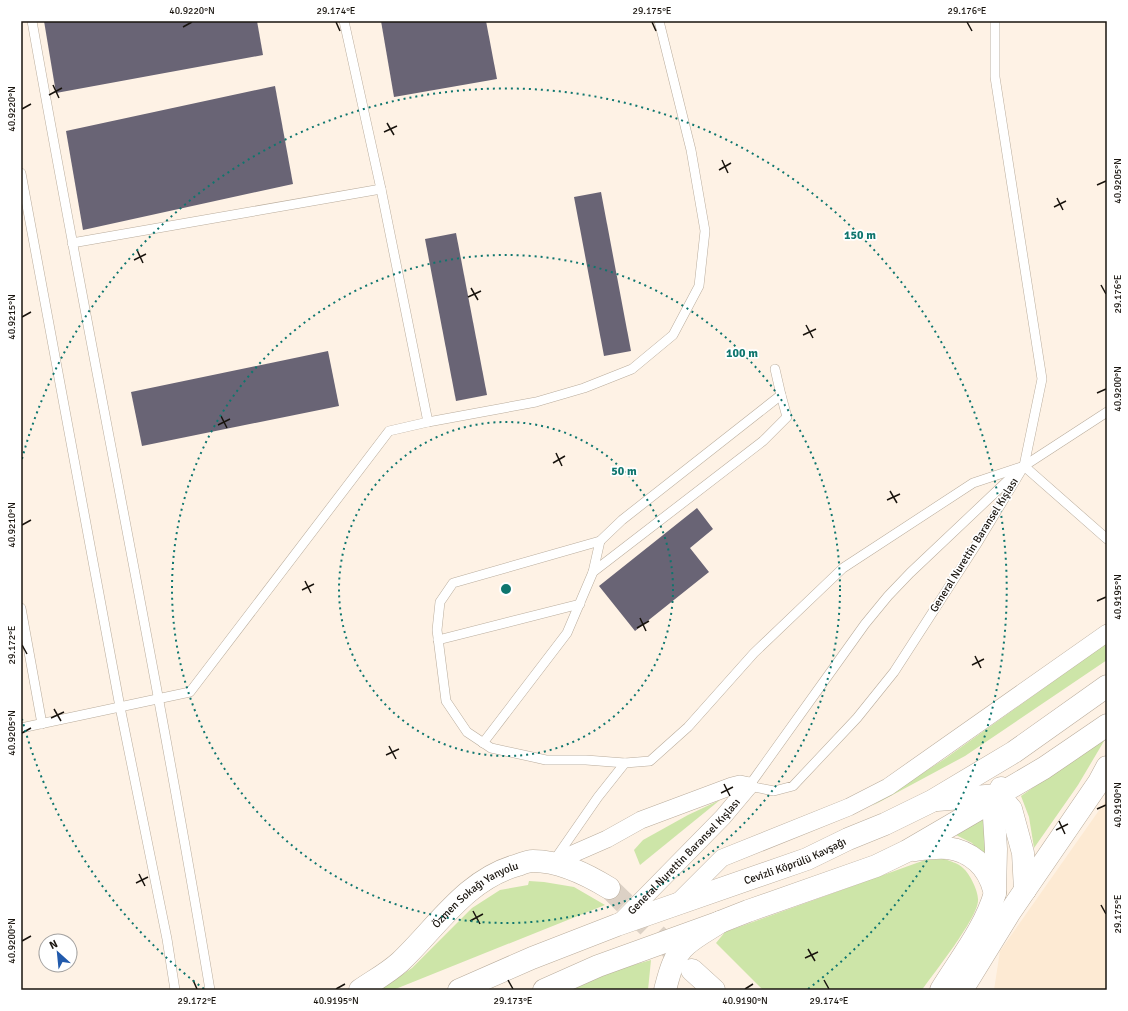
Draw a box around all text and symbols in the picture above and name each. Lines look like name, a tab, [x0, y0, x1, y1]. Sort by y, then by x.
text: 40.9220°N	[169, 5, 215, 17]
text: 29.174°E	[317, 5, 356, 17]
text: 29.175°E	[633, 5, 672, 17]
text: 29.176°E	[948, 5, 987, 17]
text: 40.9220°N	[6, 86, 18, 132]
text: 40.9205°N	[1112, 158, 1124, 204]
text: 150 m	[844, 228, 876, 243]
text: 29.176°E	[1112, 274, 1124, 314]
text: 40.9215°N	[6, 294, 18, 340]
text: 100 m	[726, 346, 758, 361]
text: 40.9200°N	[1112, 366, 1124, 412]
text: 50 m	[611, 464, 637, 479]
street label: General Nurettin Baransel Kışlası	[927, 475, 1021, 615]
text: 40.9210°N	[6, 502, 18, 548]
text: 40.9195°N	[1112, 574, 1124, 620]
centre of rings	[499, 582, 513, 596]
text: 29.172°E	[6, 625, 18, 665]
text: 40.9205°N	[6, 710, 18, 756]
text: 40.9190°N	[1112, 782, 1124, 828]
street label: General Nurettin Baransel Kışlası	[625, 795, 743, 917]
street label: Cevizli Köprülü Kavşağı	[742, 835, 848, 887]
street label: Özmen Sokağı Yanyolu	[428, 859, 520, 930]
text: 29.175°E	[1112, 894, 1124, 934]
text: 40.9200°N	[6, 918, 18, 964]
north arrow	[38, 933, 78, 973]
text: N	[47, 937, 60, 952]
text: 29.172°E	[178, 995, 217, 1007]
text: 40.9195°N	[313, 995, 359, 1007]
text: 29.173°E	[494, 995, 533, 1007]
text: 40.9190°N	[722, 995, 768, 1007]
text: 29.174°E	[810, 995, 849, 1007]

